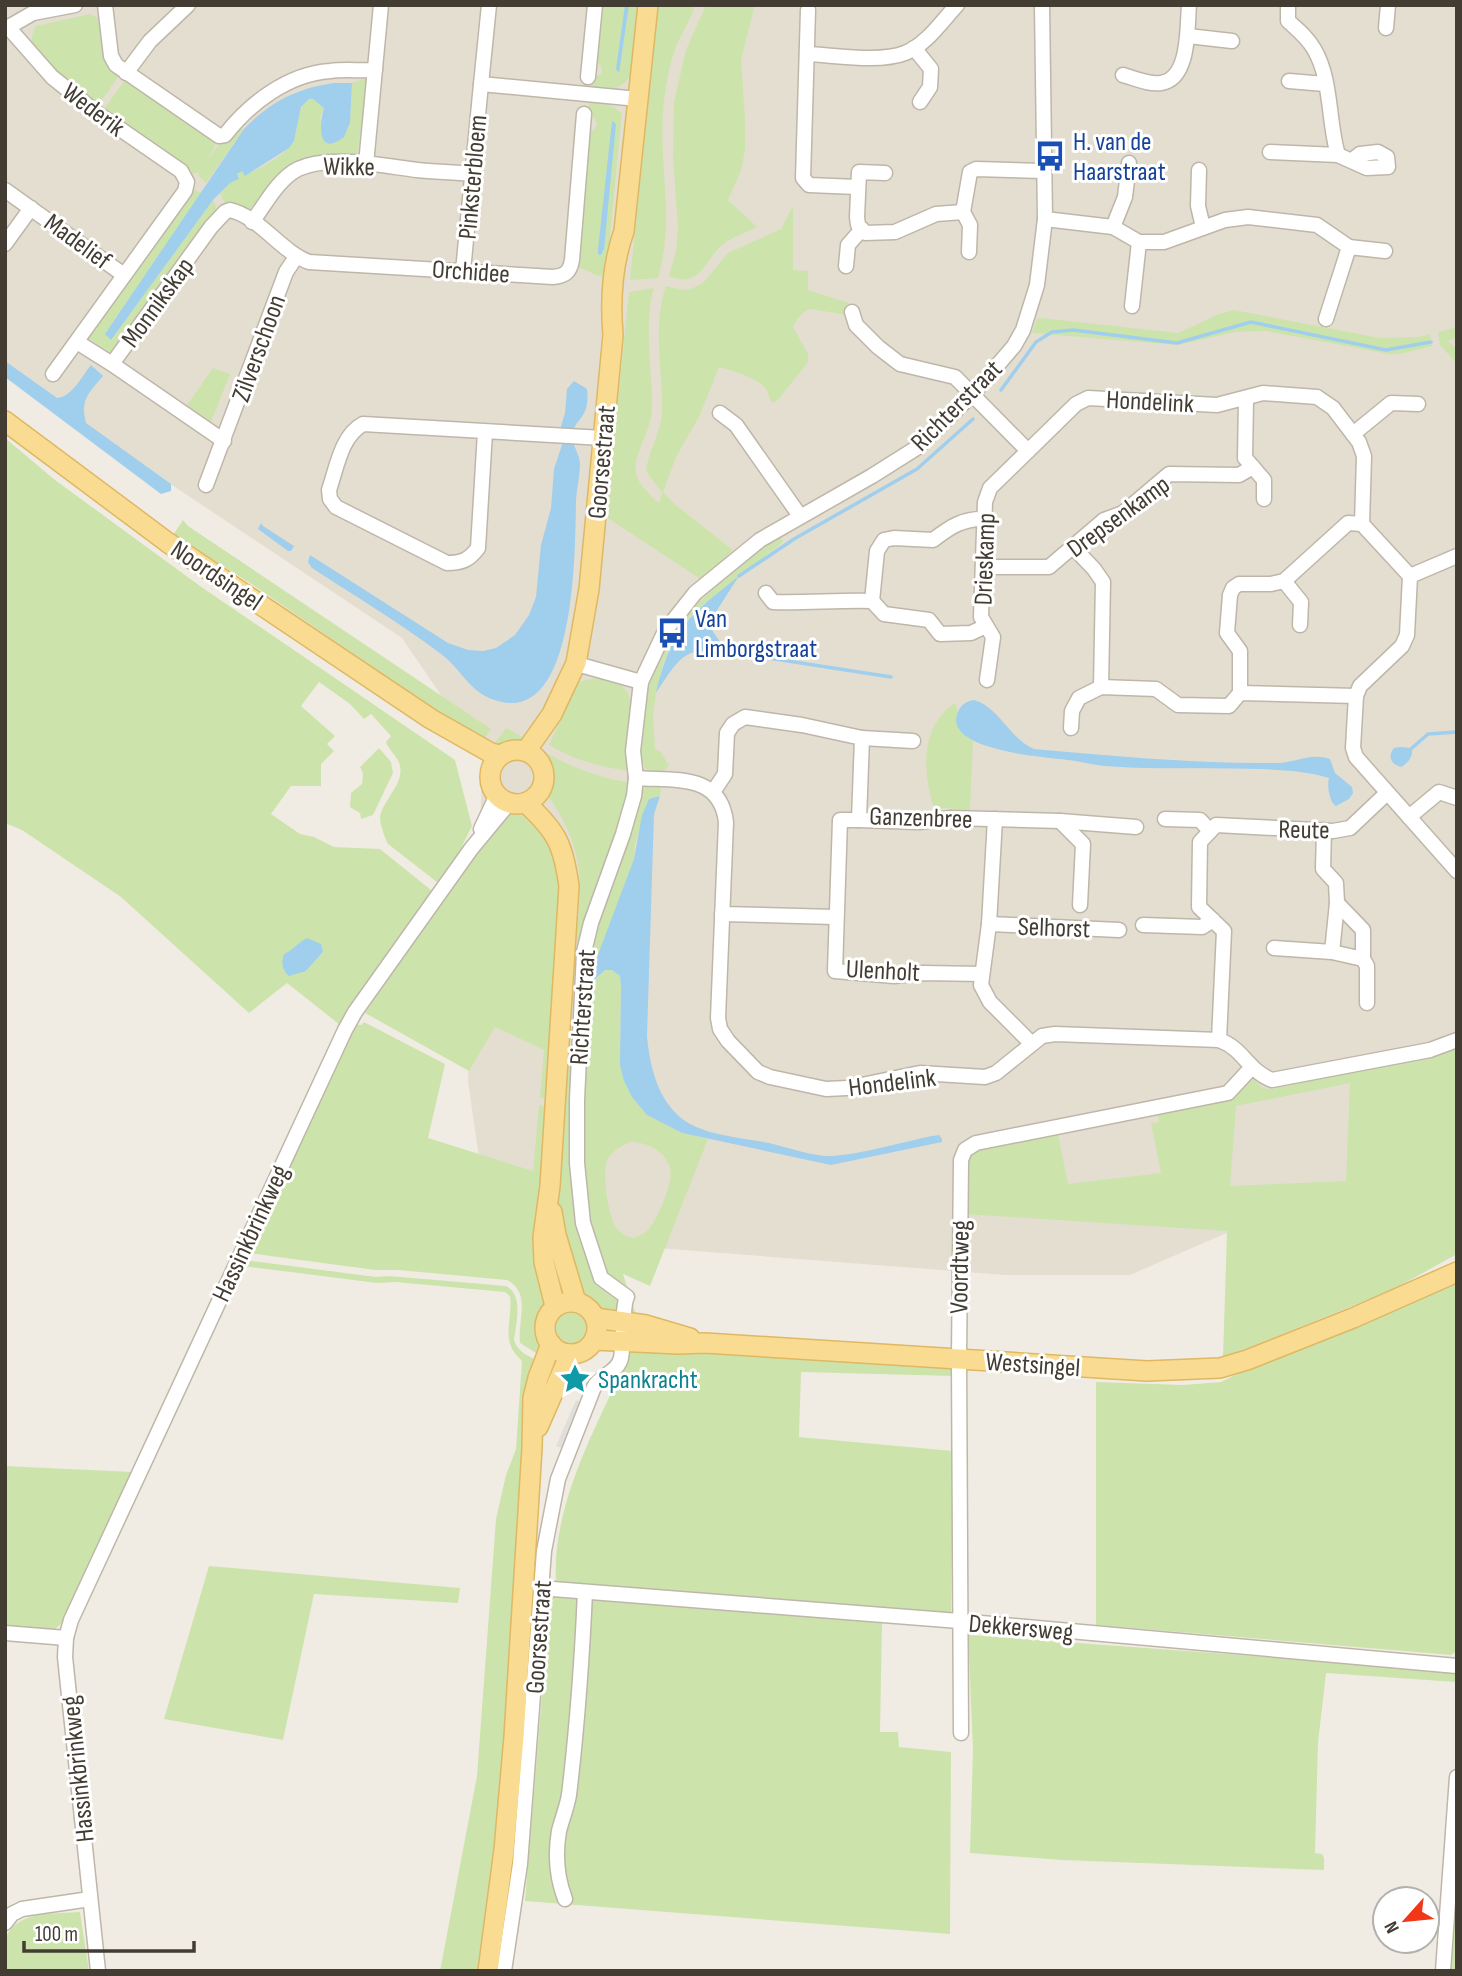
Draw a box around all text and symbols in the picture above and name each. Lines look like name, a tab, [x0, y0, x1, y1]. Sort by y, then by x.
street label: Wederik	[56, 77, 131, 144]
street label: Pinksterbloem	[453, 113, 494, 241]
place label: H. van de Haarstraat	[1073, 127, 1166, 188]
bus stop icon: H. van de Haarstraat	[1033, 139, 1067, 173]
street label: Wikke	[323, 152, 375, 183]
street label: Madelief	[38, 208, 117, 277]
street label: Monnikskap	[115, 252, 201, 354]
street label: Orchidee	[431, 254, 511, 291]
street label: Zilverschoon	[226, 291, 293, 406]
street label: Richterstraat	[905, 354, 1009, 458]
street label: Hondelink	[1105, 385, 1195, 420]
street label: Goorsestraat	[582, 404, 623, 520]
street label: Drepsenkamp	[1061, 470, 1176, 565]
street label: Drieskamp	[968, 512, 1003, 606]
street label: Noordsingel	[165, 534, 268, 618]
place label: Van Limborgstraat	[695, 604, 817, 665]
bus stop icon: Van Limborgstraat	[655, 616, 689, 650]
street label: Ganzenbree	[869, 801, 973, 836]
street label: Reute	[1278, 815, 1330, 846]
street label: Selhorst	[1017, 912, 1091, 945]
street label: Richterstraat	[564, 948, 603, 1066]
street label: Ulenholt	[845, 954, 921, 989]
street label: Hondelink	[847, 1063, 938, 1104]
street label: Hassinkbrinkweg	[206, 1160, 296, 1307]
street label: Voordtweg	[944, 1220, 977, 1314]
street label: Westsingel	[984, 1347, 1081, 1384]
place icon: Spankracht	[558, 1362, 592, 1396]
place label: Spankracht	[598, 1365, 698, 1396]
street label: Goorsestraat	[520, 1579, 559, 1695]
street label: Dekkersweg	[967, 1608, 1074, 1649]
street label: Hassinkbrinkweg	[55, 1694, 102, 1844]
north arrow	[1371, 1885, 1441, 1955]
scale bar	[24, 1910, 194, 1954]
text: N	[1380, 1917, 1405, 1937]
text: 100 m	[35, 1922, 78, 1947]

